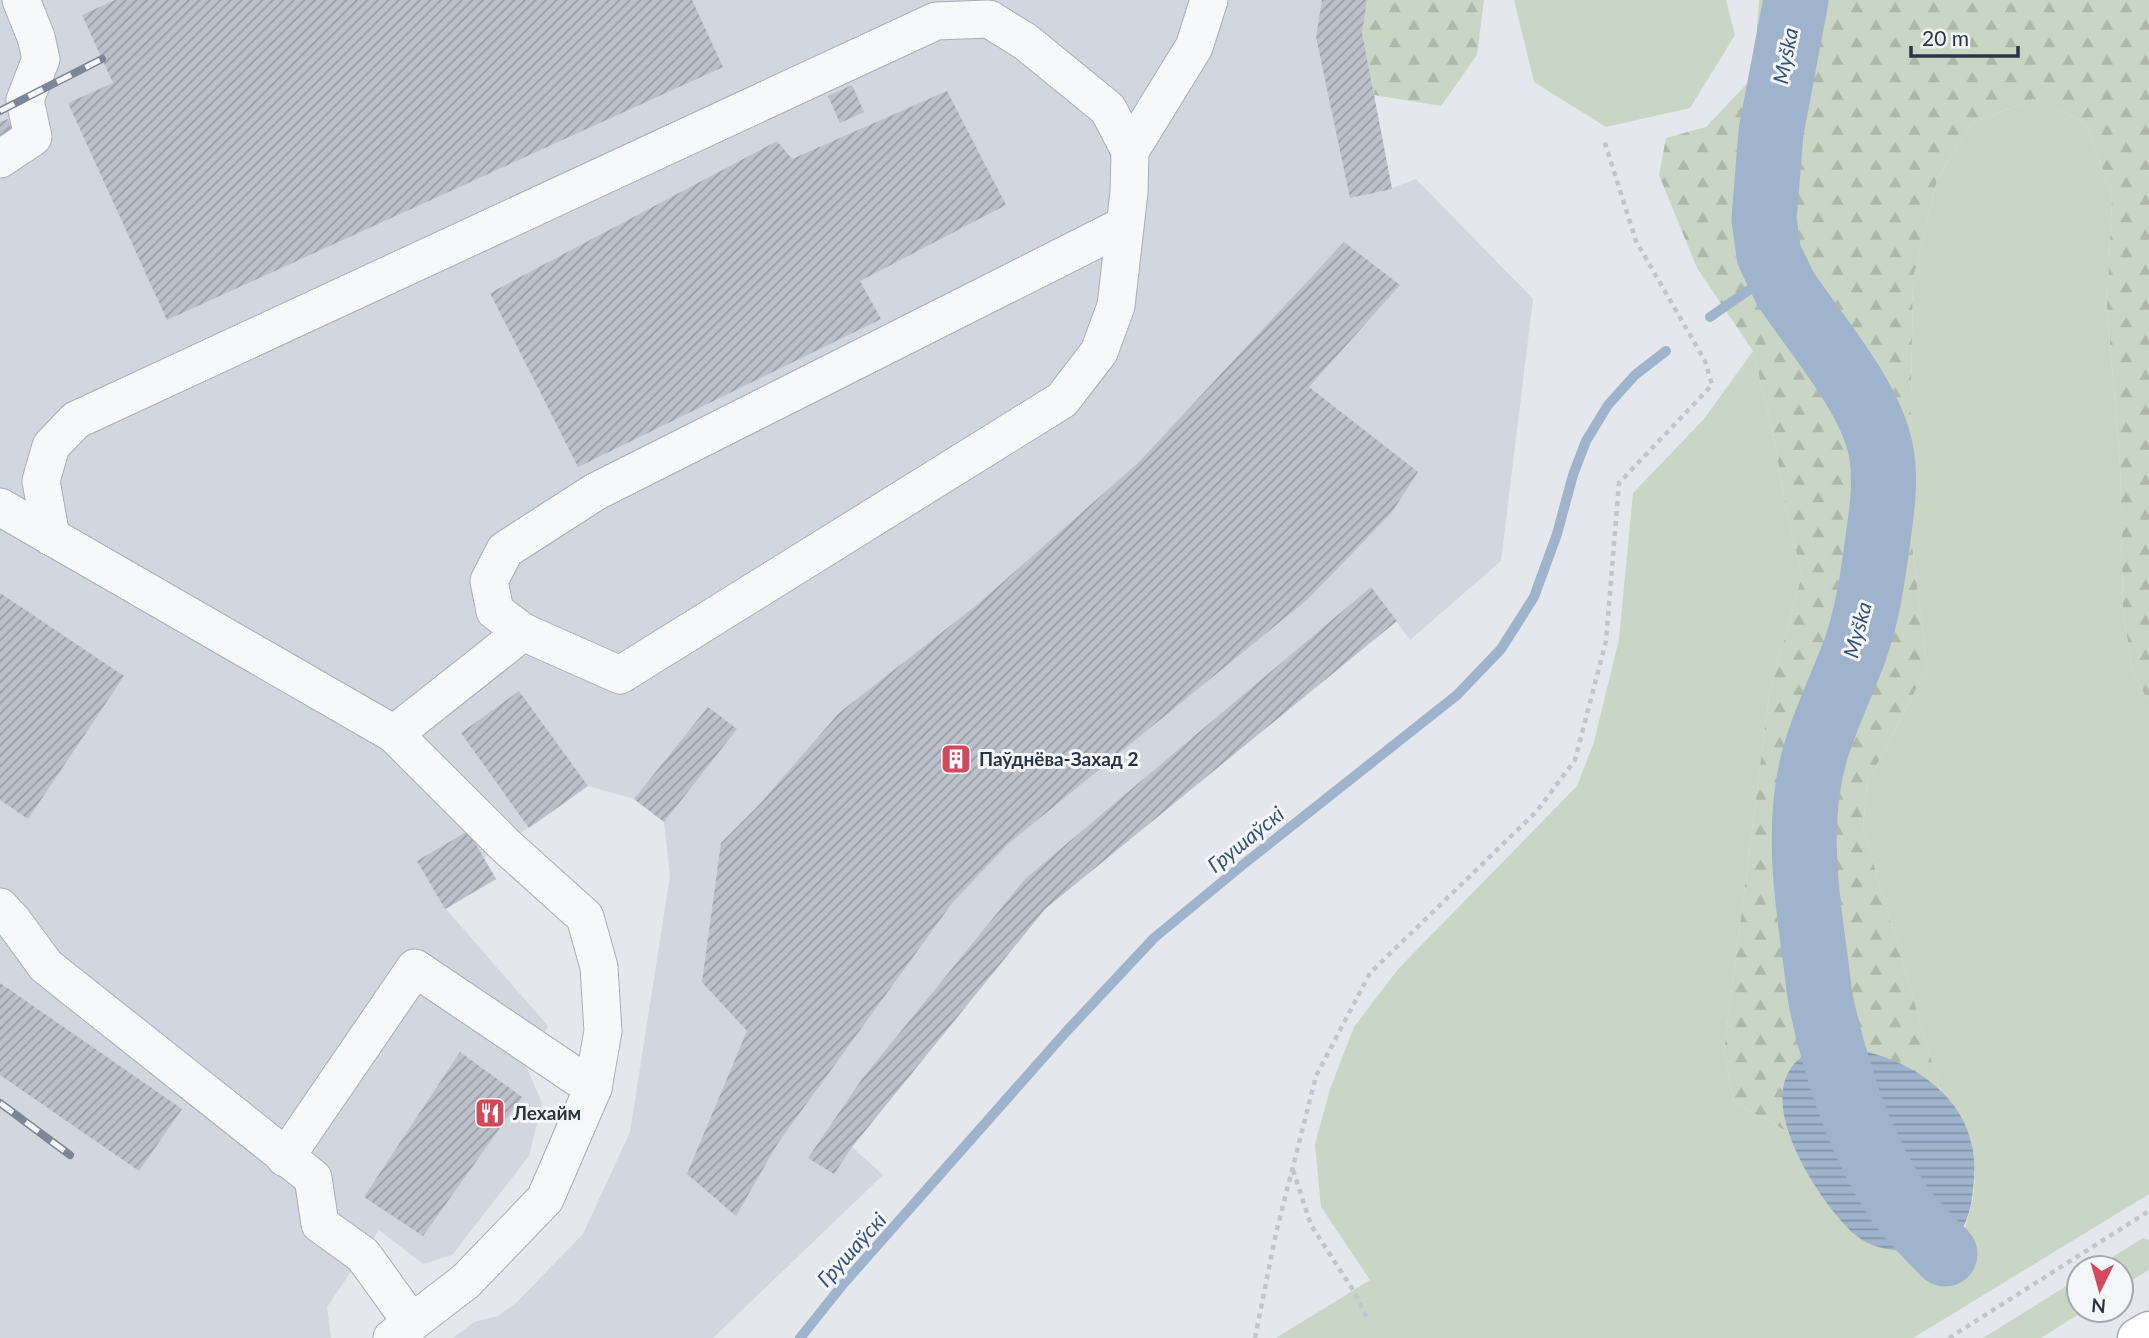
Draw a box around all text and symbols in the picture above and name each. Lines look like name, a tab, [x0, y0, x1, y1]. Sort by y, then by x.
scale bar	[1911, 14, 2018, 58]
text: 20 m	[1922, 25, 1969, 50]
water label: Муška	[1767, 26, 1802, 86]
water label: Муška	[1837, 599, 1876, 660]
building icon: Паўднёва-Захад 2	[939, 742, 973, 776]
place label: Паўднёва-Захад 2	[979, 747, 1138, 770]
water label: Грушаўскі	[1202, 800, 1288, 877]
restaurant icon: Лехайм	[473, 1096, 507, 1130]
place label: Лехайм	[512, 1101, 581, 1124]
water label: Грушаўскі	[811, 1207, 891, 1291]
north arrow	[2065, 1254, 2135, 1324]
text: N	[2090, 1294, 2107, 1319]

